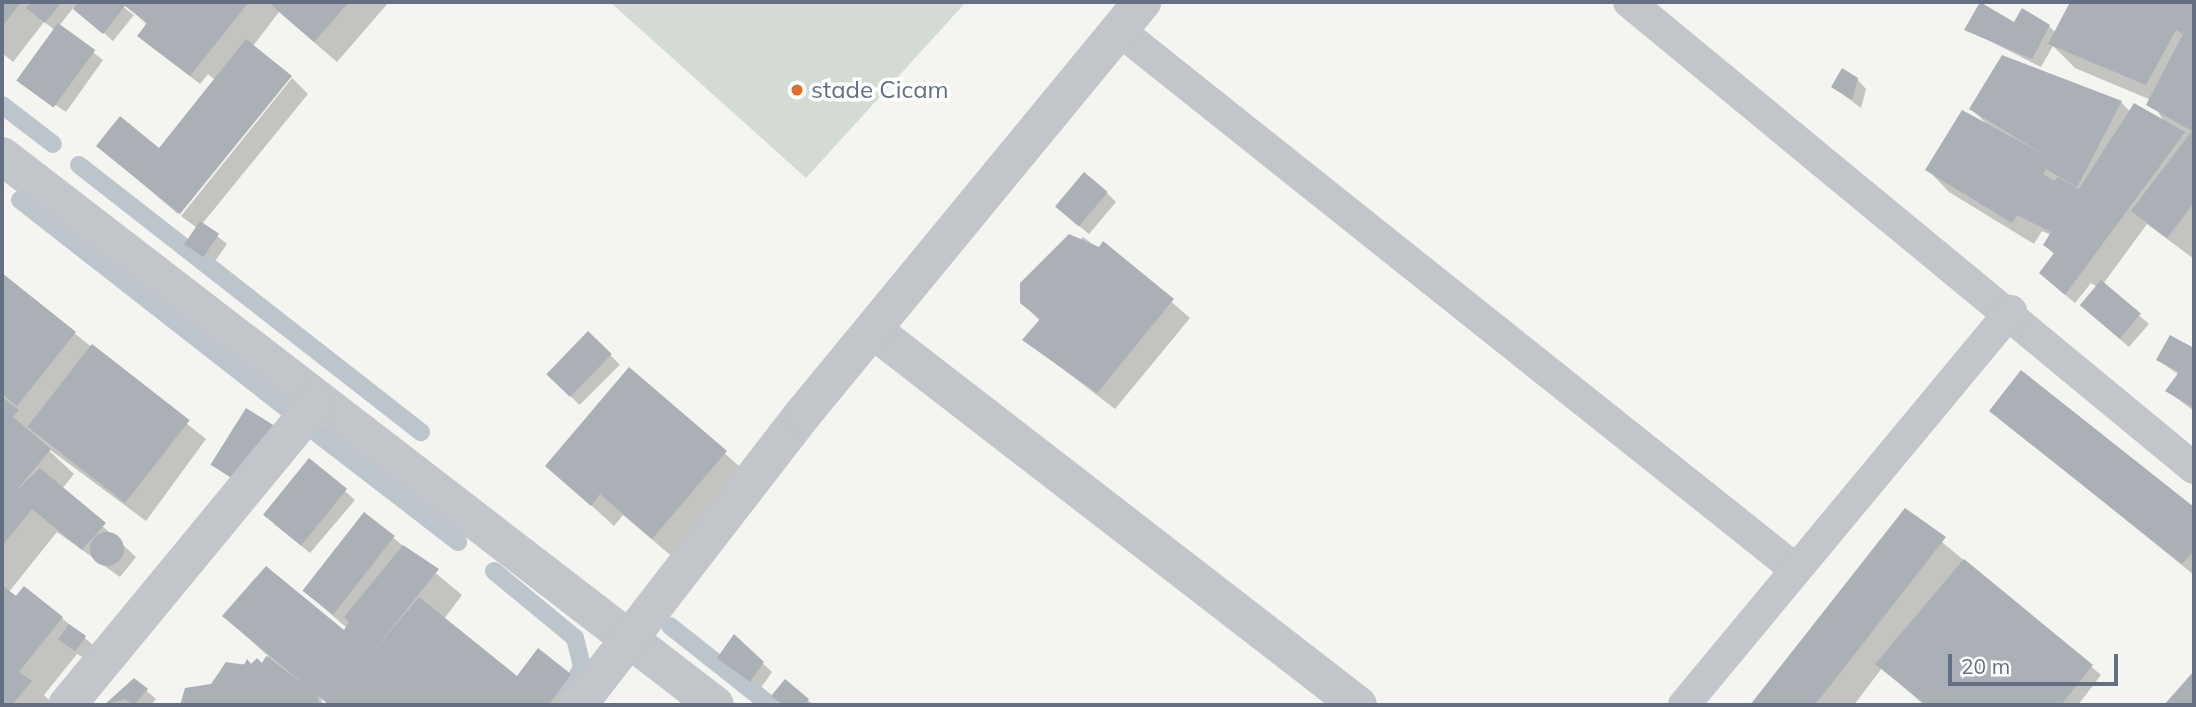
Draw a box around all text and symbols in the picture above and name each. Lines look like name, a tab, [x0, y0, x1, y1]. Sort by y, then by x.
place label: stade Cicam	[811, 76, 949, 104]
marker: stade Cicam	[789, 82, 805, 98]
scale bar	[1951, 640, 2121, 684]
text: 20 m	[1961, 653, 2010, 679]

